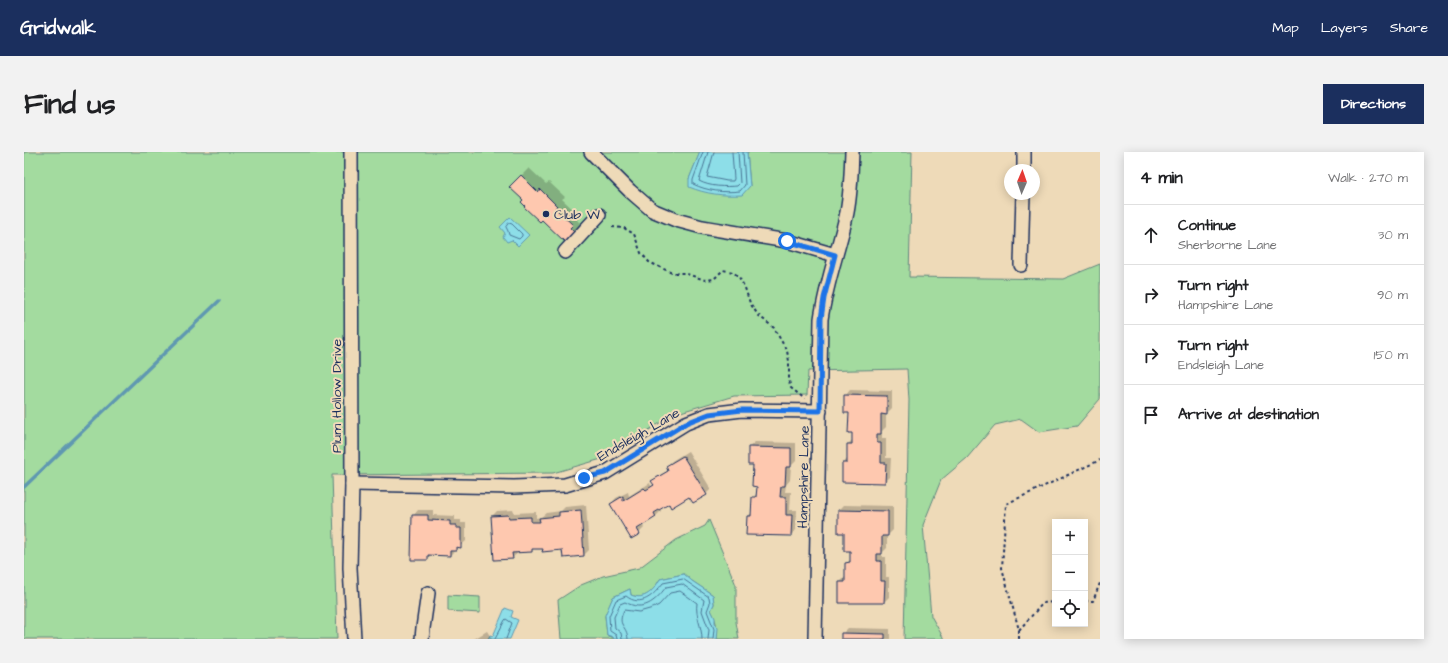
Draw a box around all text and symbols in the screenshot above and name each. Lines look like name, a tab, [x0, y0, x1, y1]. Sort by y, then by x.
text: Gridwalk	[20, 15, 96, 42]
text: Map	[1272, 18, 1299, 38]
text: Layers	[1321, 18, 1368, 38]
text: Share	[1390, 18, 1428, 38]
button: Directions	[1323, 84, 1424, 124]
text: Find us	[24, 85, 115, 124]
north arrow	[1004, 164, 1040, 200]
text: 4 min	[1140, 166, 1183, 190]
text: Walk · 270 m	[1328, 169, 1408, 187]
place label: Club W	[554, 205, 600, 225]
marker: Club W	[541, 209, 551, 219]
text: Continue	[1178, 215, 1236, 236]
icon: ahead	[1140, 224, 1162, 246]
text: 30 m	[1378, 226, 1408, 244]
route start	[778, 232, 796, 250]
text: Sherborne Lane	[1178, 236, 1277, 254]
text: Turn right	[1178, 275, 1249, 296]
icon: right	[1140, 284, 1162, 306]
text: 90 m	[1377, 286, 1408, 304]
text: Hampshire Lane	[1178, 296, 1273, 314]
text: Turn right	[1178, 335, 1249, 356]
street label: Plum Hollow Drive	[327, 339, 347, 453]
icon: right	[1140, 344, 1162, 366]
text: 150 m	[1374, 346, 1408, 364]
text: Endsleigh Lane	[1178, 356, 1264, 374]
street label: Endsleigh Lane	[593, 403, 684, 467]
icon: arrive	[1140, 404, 1162, 426]
text: Arrive at destination	[1178, 404, 1319, 425]
street label: Hampshire Lane	[793, 425, 815, 529]
route end	[575, 469, 593, 487]
map controls	[1052, 519, 1088, 627]
button: +	[1052, 519, 1088, 555]
button: −	[1052, 555, 1088, 591]
button: locate	[1052, 591, 1088, 627]

